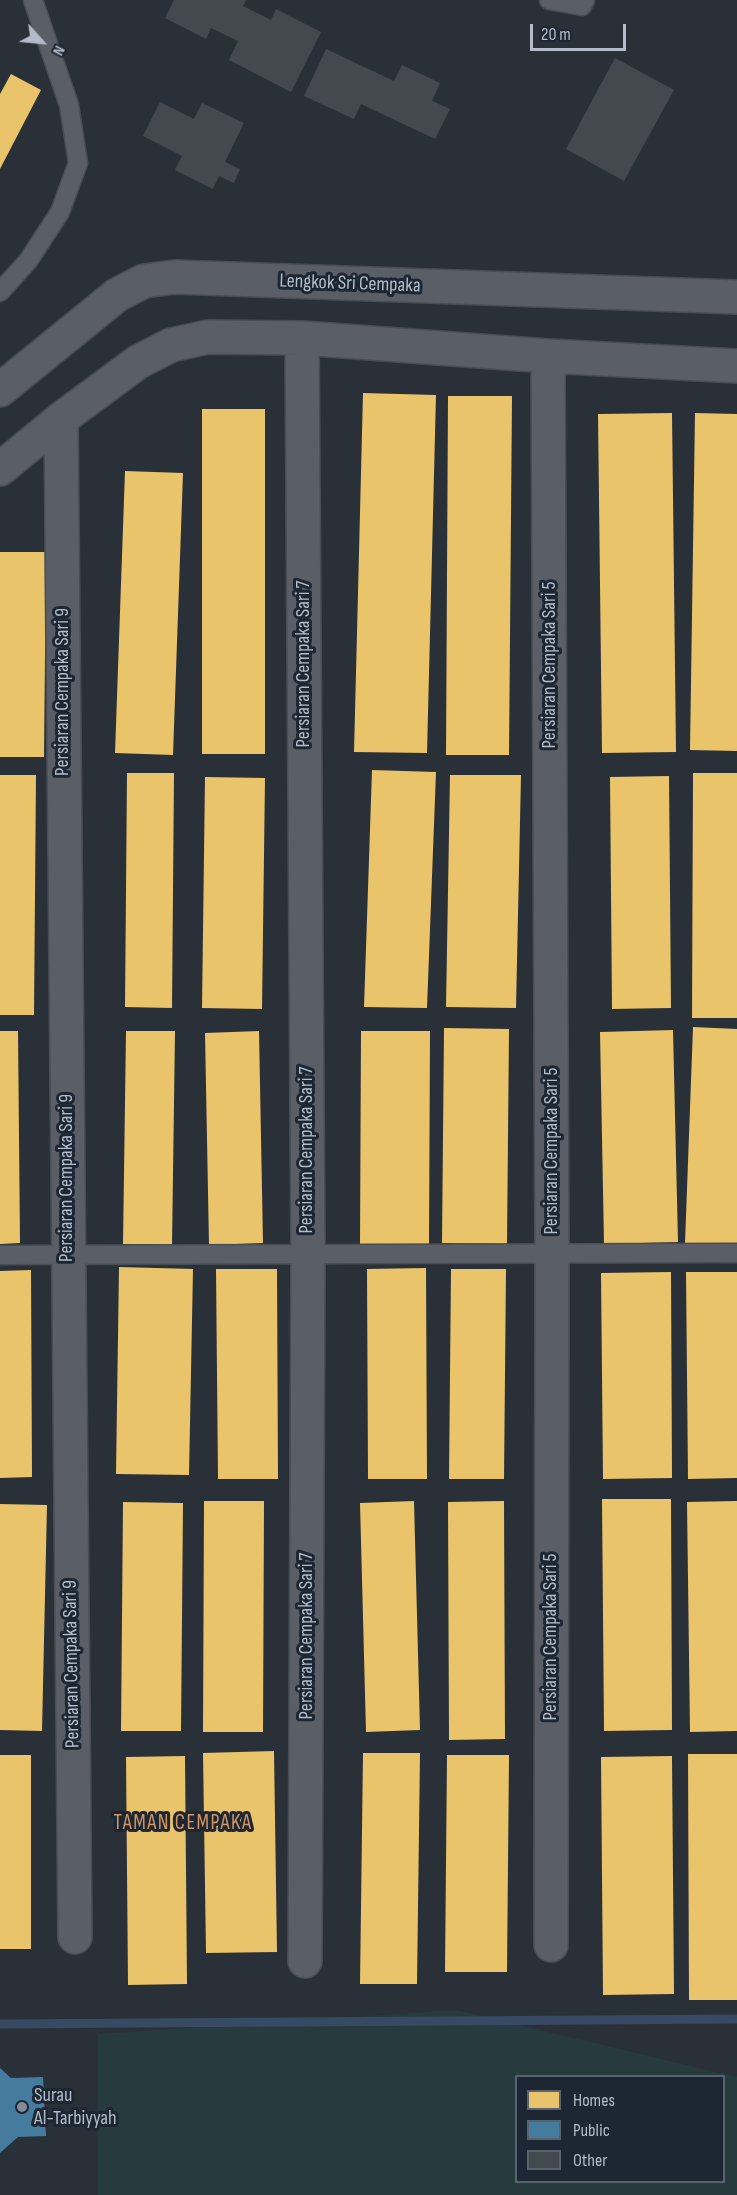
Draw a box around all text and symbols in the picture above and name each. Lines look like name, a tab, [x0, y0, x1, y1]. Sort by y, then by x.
north arrow	[12, 12, 72, 72]
scale bar	[533, 12, 629, 50]
text: 20 m	[541, 24, 571, 45]
text: N	[48, 42, 69, 59]
street label: Lengkok Sri Cempaka	[279, 270, 421, 298]
street label: Persiaran Cempaka Sari 7	[292, 580, 316, 748]
street label: Persiaran Cempaka Sari 5	[538, 581, 562, 749]
street label: Persiaran Cempaka Sari 9	[51, 608, 75, 776]
street label: Persiaran Cempaka Sari 7	[295, 1066, 319, 1234]
street label: Persiaran Cempaka Sari 5	[540, 1067, 564, 1235]
street label: Persiaran Cempaka Sari 9	[55, 1094, 79, 1262]
street label: Persiaran Cempaka Sari 7	[295, 1552, 319, 1720]
street label: Persiaran Cempaka Sari 5	[539, 1553, 563, 1721]
street label: Persiaran Cempaka Sari 9	[59, 1580, 85, 1748]
district label: TAMAN CEMPAKA	[114, 1811, 252, 1837]
legend	[515, 2075, 725, 2183]
place label: Surau Al-Tarbiyyah	[34, 2084, 117, 2131]
text: Homes	[573, 2090, 615, 2111]
marker: Surau Al-Tarbiyyah	[15, 2100, 29, 2114]
text: Public	[573, 2120, 610, 2141]
text: Other	[573, 2150, 607, 2171]

